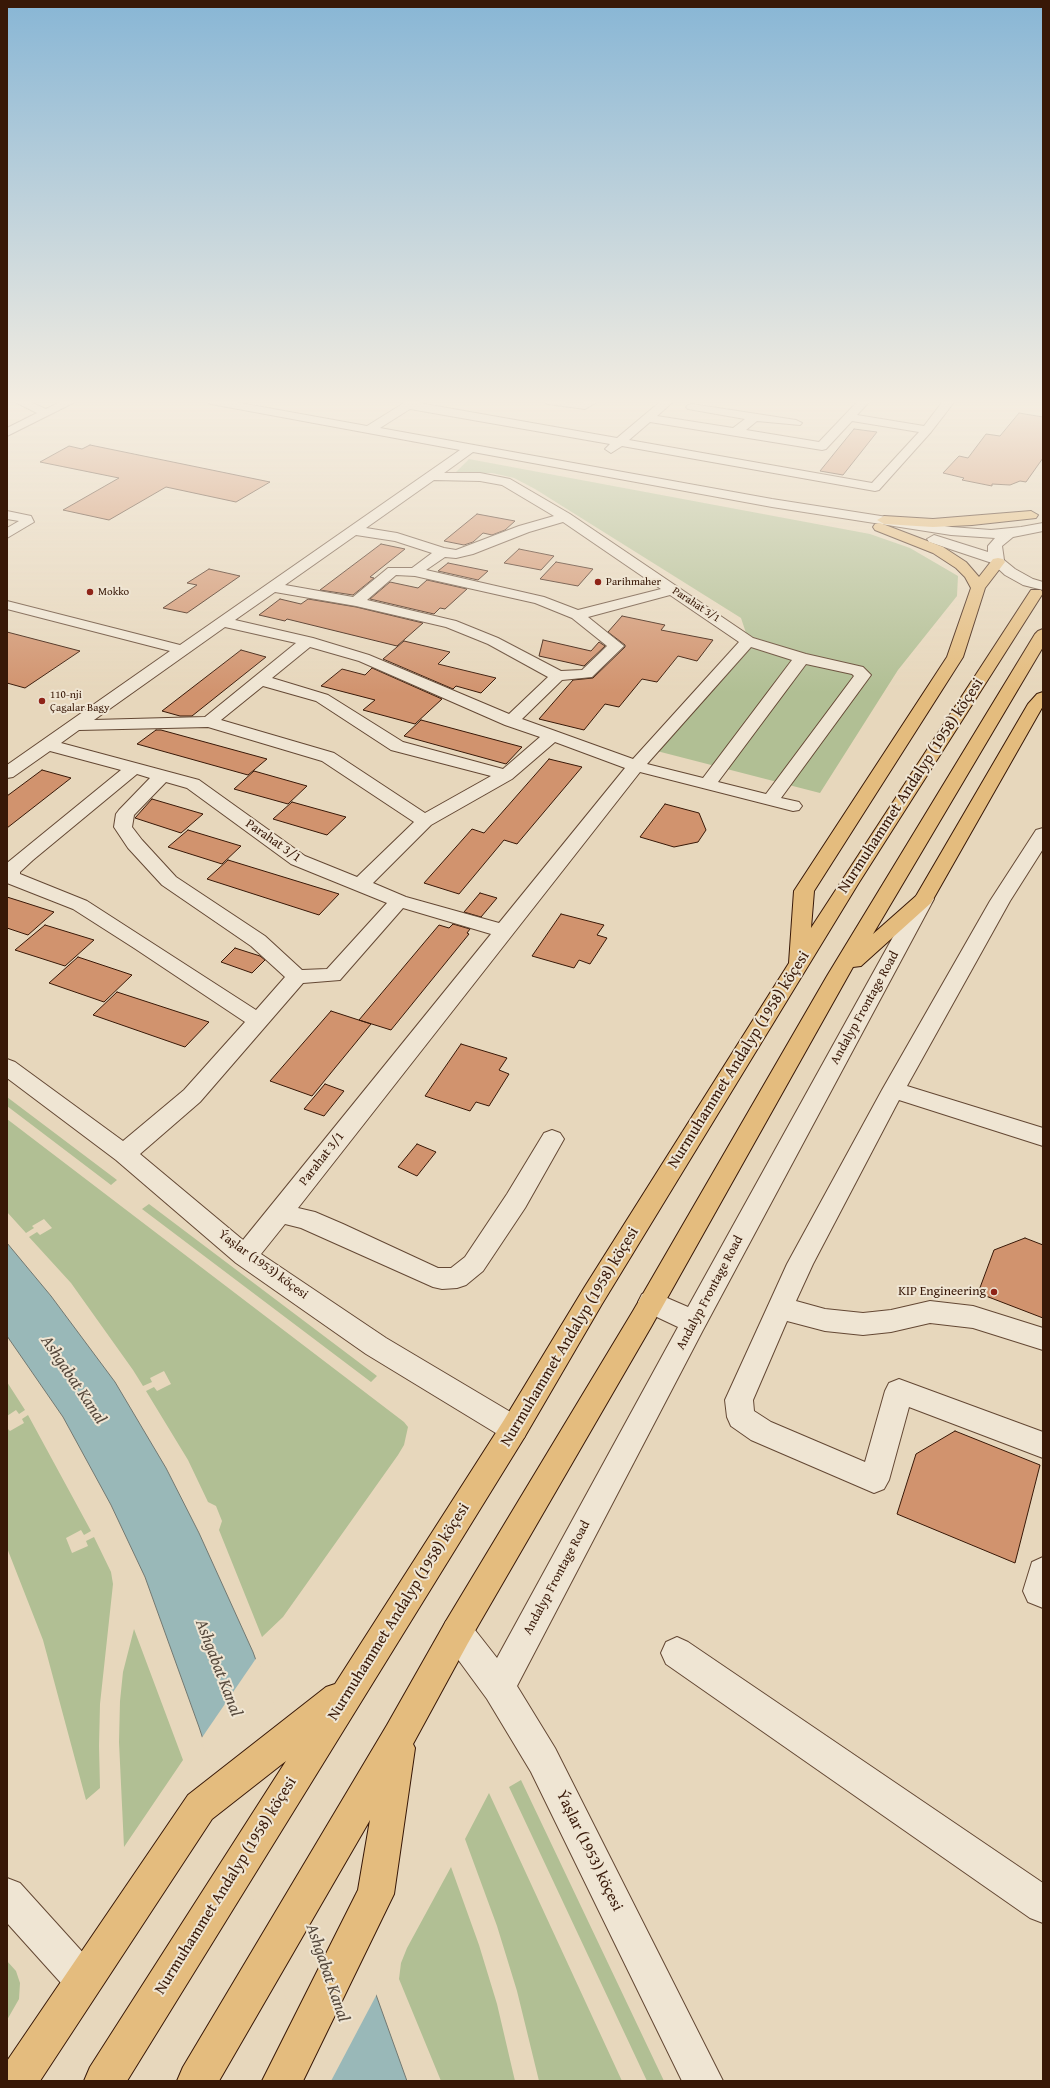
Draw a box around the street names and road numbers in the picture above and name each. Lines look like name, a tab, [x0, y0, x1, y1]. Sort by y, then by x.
street label: Parahat 3/1	[670, 585, 722, 625]
street label: Nurmuhammet Andalyp (1958) köçesi	[834, 675, 988, 897]
street label: Parahat 3/1	[242, 816, 304, 866]
street label: Nurmuhammet Andalyp (1958) köçesi	[664, 948, 814, 1172]
street label: Andalyp Frontage Road	[827, 949, 903, 1067]
street label: Parahat 3/1	[296, 1129, 348, 1189]
street label: Nurmuhammet Andalyp (1958) köçesi	[497, 1224, 643, 1450]
street label: Ýaşlar (1953) köçesi	[215, 1227, 311, 1303]
street label: Andalyp Frontage Road	[673, 1233, 747, 1353]
street label: Nurmuhammet Andalyp (1958) köçesi	[324, 1500, 474, 1724]
street label: Andalyp Frontage Road	[520, 1518, 594, 1638]
street label: Nurmuhammet Andalyp (1958) köçesi	[151, 1774, 301, 1998]
street label: Ýaşlar (1953) köçesi	[551, 1787, 627, 1915]

